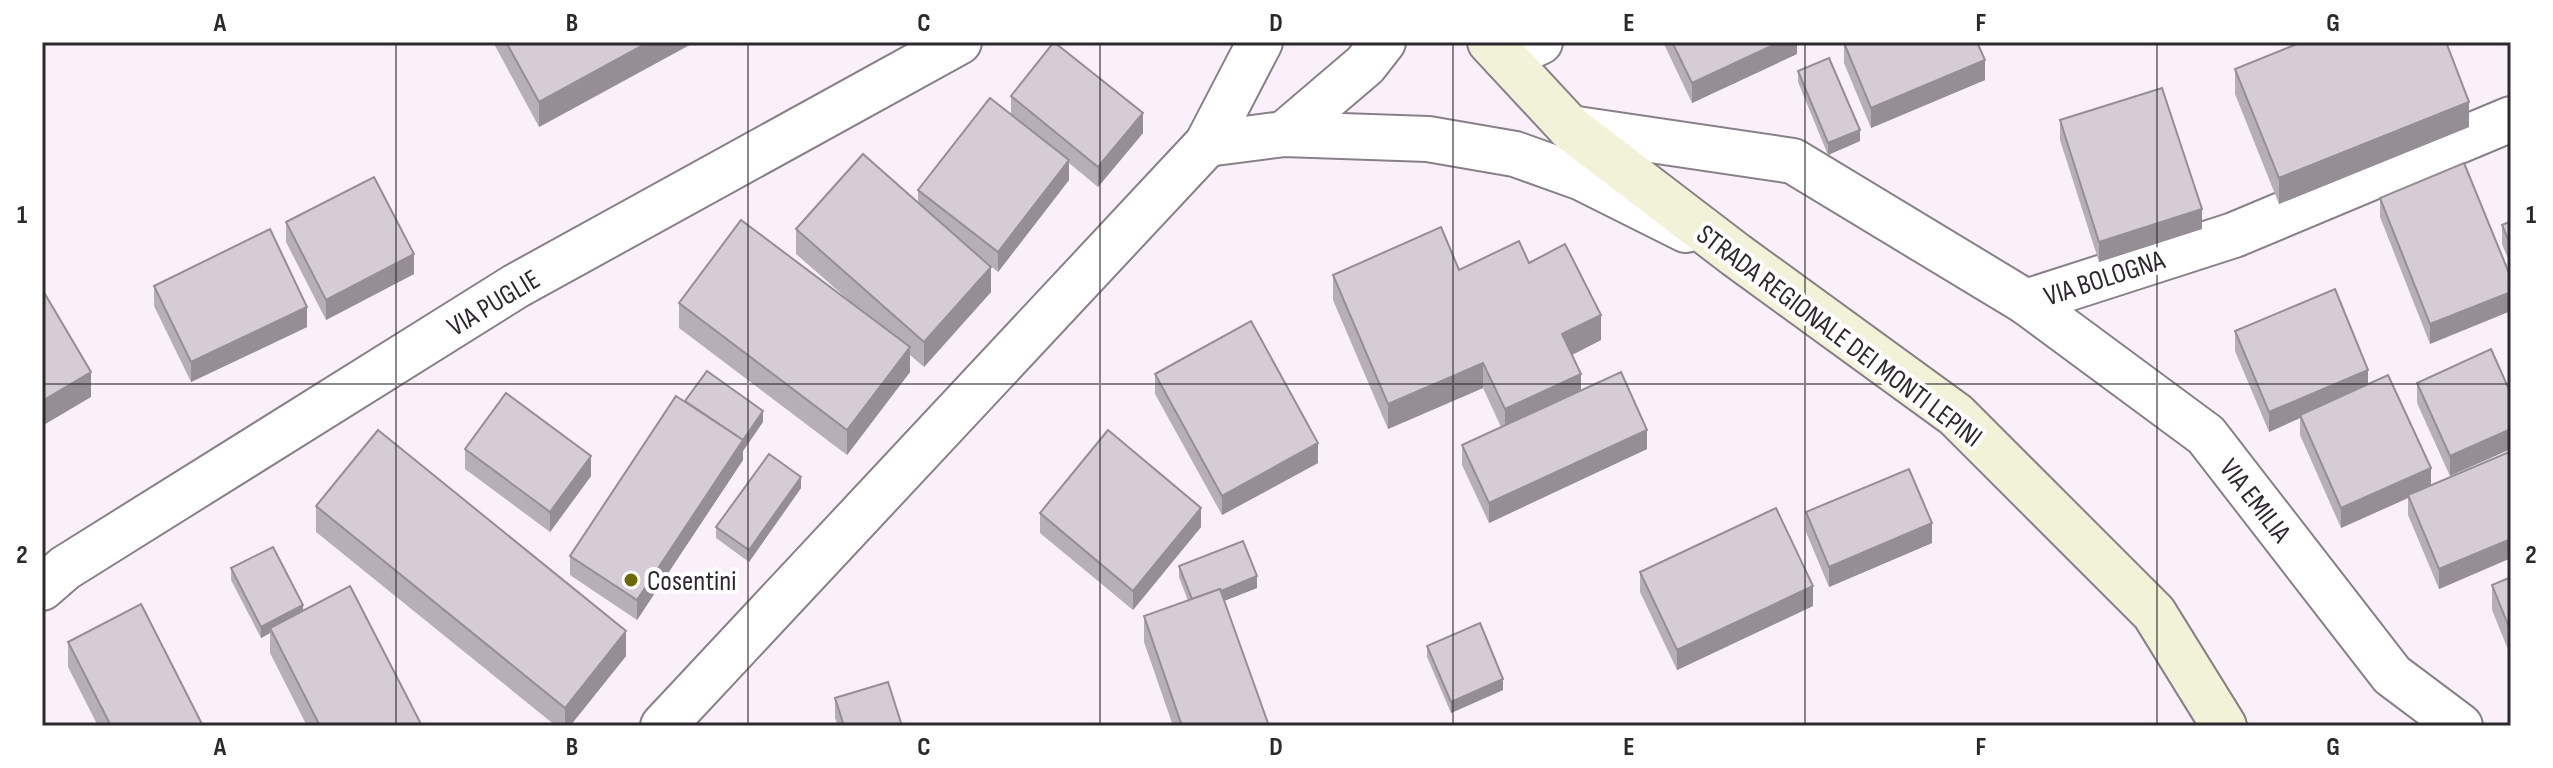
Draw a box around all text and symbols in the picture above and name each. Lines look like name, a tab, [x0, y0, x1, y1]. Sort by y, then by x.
text: A	[213, 8, 227, 39]
text: B	[566, 8, 578, 39]
text: C	[917, 8, 931, 39]
text: D	[1269, 8, 1283, 39]
text: E	[1623, 8, 1635, 39]
text: F	[1976, 8, 1987, 39]
text: G	[2326, 8, 2340, 39]
text: 1	[17, 200, 27, 231]
text: 1	[2526, 200, 2536, 231]
street label: STRADA REGIONALE DEI MONTI LEPINI	[1690, 218, 1988, 454]
street label: VIA BOLOGNA	[2040, 243, 2170, 313]
street label: VIA PUGLIE	[442, 263, 546, 344]
street label: VIA EMILIA	[2212, 453, 2298, 550]
text: 2	[16, 540, 28, 571]
text: 2	[2525, 540, 2537, 571]
place label: Cosentini	[647, 565, 736, 598]
marker: Cosentini	[622, 571, 640, 589]
text: A	[213, 732, 227, 763]
text: B	[566, 732, 578, 763]
text: C	[917, 732, 931, 763]
text: D	[1269, 732, 1283, 763]
text: E	[1623, 732, 1635, 763]
text: F	[1976, 732, 1987, 763]
text: G	[2326, 732, 2340, 763]

